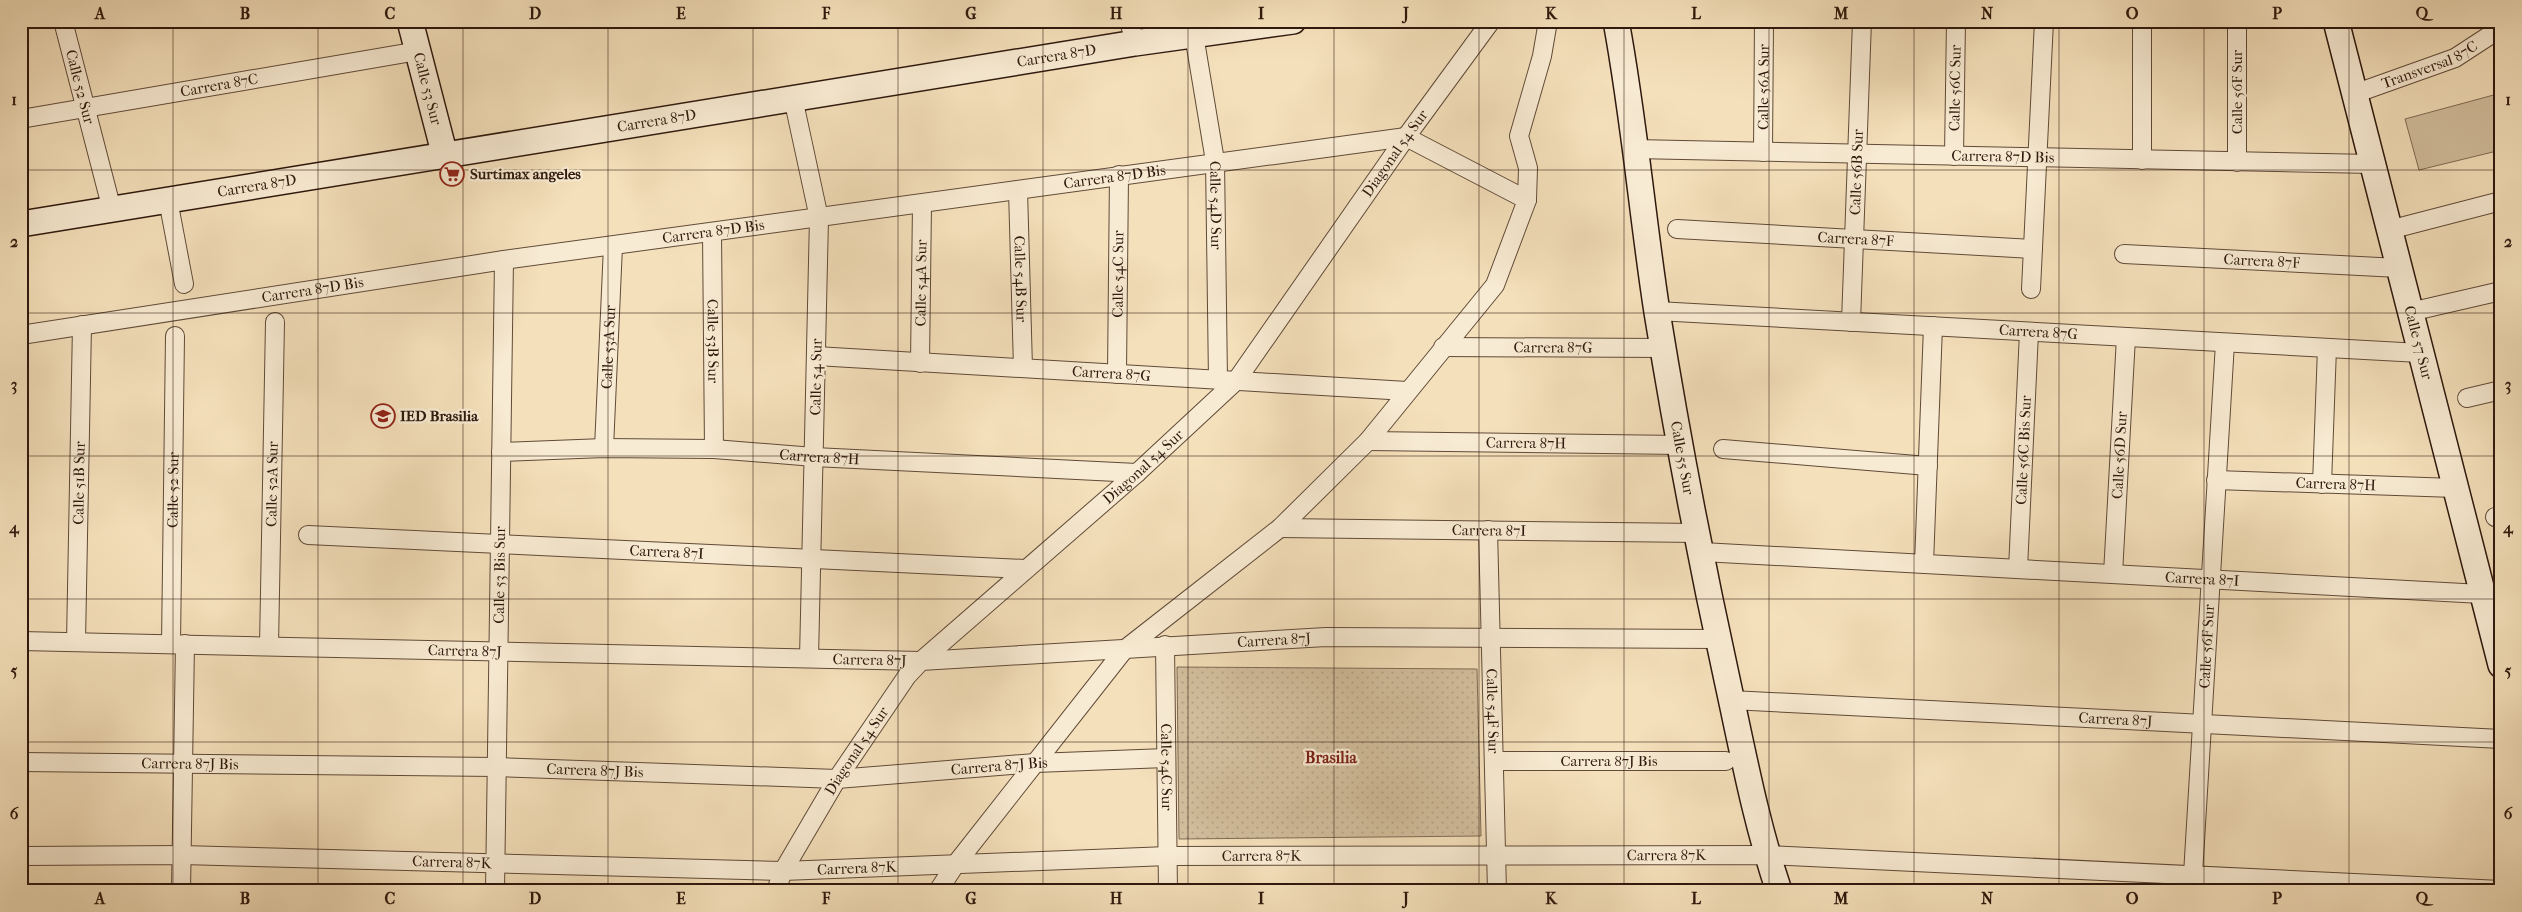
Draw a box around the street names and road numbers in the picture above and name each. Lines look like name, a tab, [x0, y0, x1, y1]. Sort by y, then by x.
street label: Transversal 87C	[2379, 37, 2481, 92]
street label: Carrera 87D	[1016, 40, 1097, 71]
street label: Calle 56A Sur	[1754, 43, 1773, 130]
street label: Calle 56C Sur	[1945, 44, 1965, 131]
street label: Calle 52 Sur	[62, 48, 98, 126]
street label: Calle 56F Sur	[2228, 49, 2246, 134]
street label: Calle 53 Sur	[410, 51, 446, 128]
street label: Carrera 87C	[179, 70, 259, 101]
street label: Carrera 87D	[616, 105, 698, 136]
street label: Diagonal 54 Sur	[1358, 106, 1432, 200]
street label: Calle 56B Sur	[1846, 128, 1867, 215]
street label: Carrera 87D Bis	[1951, 146, 2055, 167]
street label: Carrera 87D Bis	[1062, 161, 1167, 193]
street label: Calle 54D Sur	[1206, 161, 1225, 250]
street label: Carrera 87D	[216, 170, 298, 201]
street label: Carrera 87D Bis	[661, 216, 766, 247]
street label: Carrera 87F	[1817, 228, 1894, 250]
street label: Calle 54C Sur	[1109, 230, 1127, 318]
street label: Calle 54B Sur	[1010, 235, 1031, 323]
street label: Calle 54A Sur	[911, 239, 931, 327]
street label: Carrera 87F	[2223, 250, 2301, 272]
street label: Carrera 87D Bis	[260, 273, 365, 307]
street label: Calle 53B Sur	[704, 299, 722, 384]
street label: Calle 53A Sur	[598, 304, 619, 390]
street label: Calle 57 Sur	[2400, 304, 2437, 382]
street label: Carrera 87G	[1998, 321, 2079, 343]
street label: Calle 54 Sur	[806, 338, 826, 416]
street label: Carrera 87G	[1513, 338, 1593, 357]
street label: Carrera 87G	[1071, 362, 1152, 385]
street label: Calle 56C Bis Sur	[2012, 394, 2035, 505]
street label: Calle 56D Sur	[2108, 410, 2131, 499]
street label: Calle 55 Sur	[1667, 420, 1698, 497]
street label: Diagonal 54 Sur	[1099, 425, 1188, 508]
street label: Carrera 87H	[1486, 434, 1566, 453]
street label: Calle 52A Sur	[262, 440, 282, 527]
street label: Calle 51B Sur	[69, 441, 89, 525]
street label: Carrera 87H	[779, 445, 860, 468]
street label: Calle 52 Sur	[164, 451, 182, 528]
street label: Carrera 87H	[2295, 474, 2377, 494]
street label: Carrera 87I	[1452, 521, 1526, 540]
street label: Calle 53 Bis Sur	[490, 526, 509, 624]
street label: Carrera 87I	[629, 541, 704, 563]
street label: Carrera 87I	[2165, 568, 2240, 590]
street label: Calle 56F Sur	[2195, 603, 2218, 689]
street label: Carrera 87J	[1237, 629, 1312, 651]
street label: Carrera 87J	[428, 641, 503, 661]
street label: Carrera 87J	[833, 650, 907, 670]
street label: Calle 54F Sur	[1482, 668, 1503, 754]
street label: Diagonal 54 Sur	[821, 703, 893, 798]
street label: Carrera 87J	[2078, 709, 2153, 730]
street label: Calle 54C Sur	[1157, 723, 1176, 811]
street label: Carrera 87J Bis	[1560, 752, 1658, 770]
street label: Carrera 87J Bis	[141, 754, 239, 773]
street label: Carrera 87J Bis	[950, 754, 1048, 779]
street label: Carrera 87J Bis	[546, 760, 644, 781]
street label: Carrera 87K	[1627, 846, 1707, 864]
street label: Carrera 87K	[1222, 847, 1302, 865]
street label: Carrera 87K	[412, 852, 493, 872]
street label: Carrera 87K	[817, 858, 898, 879]

